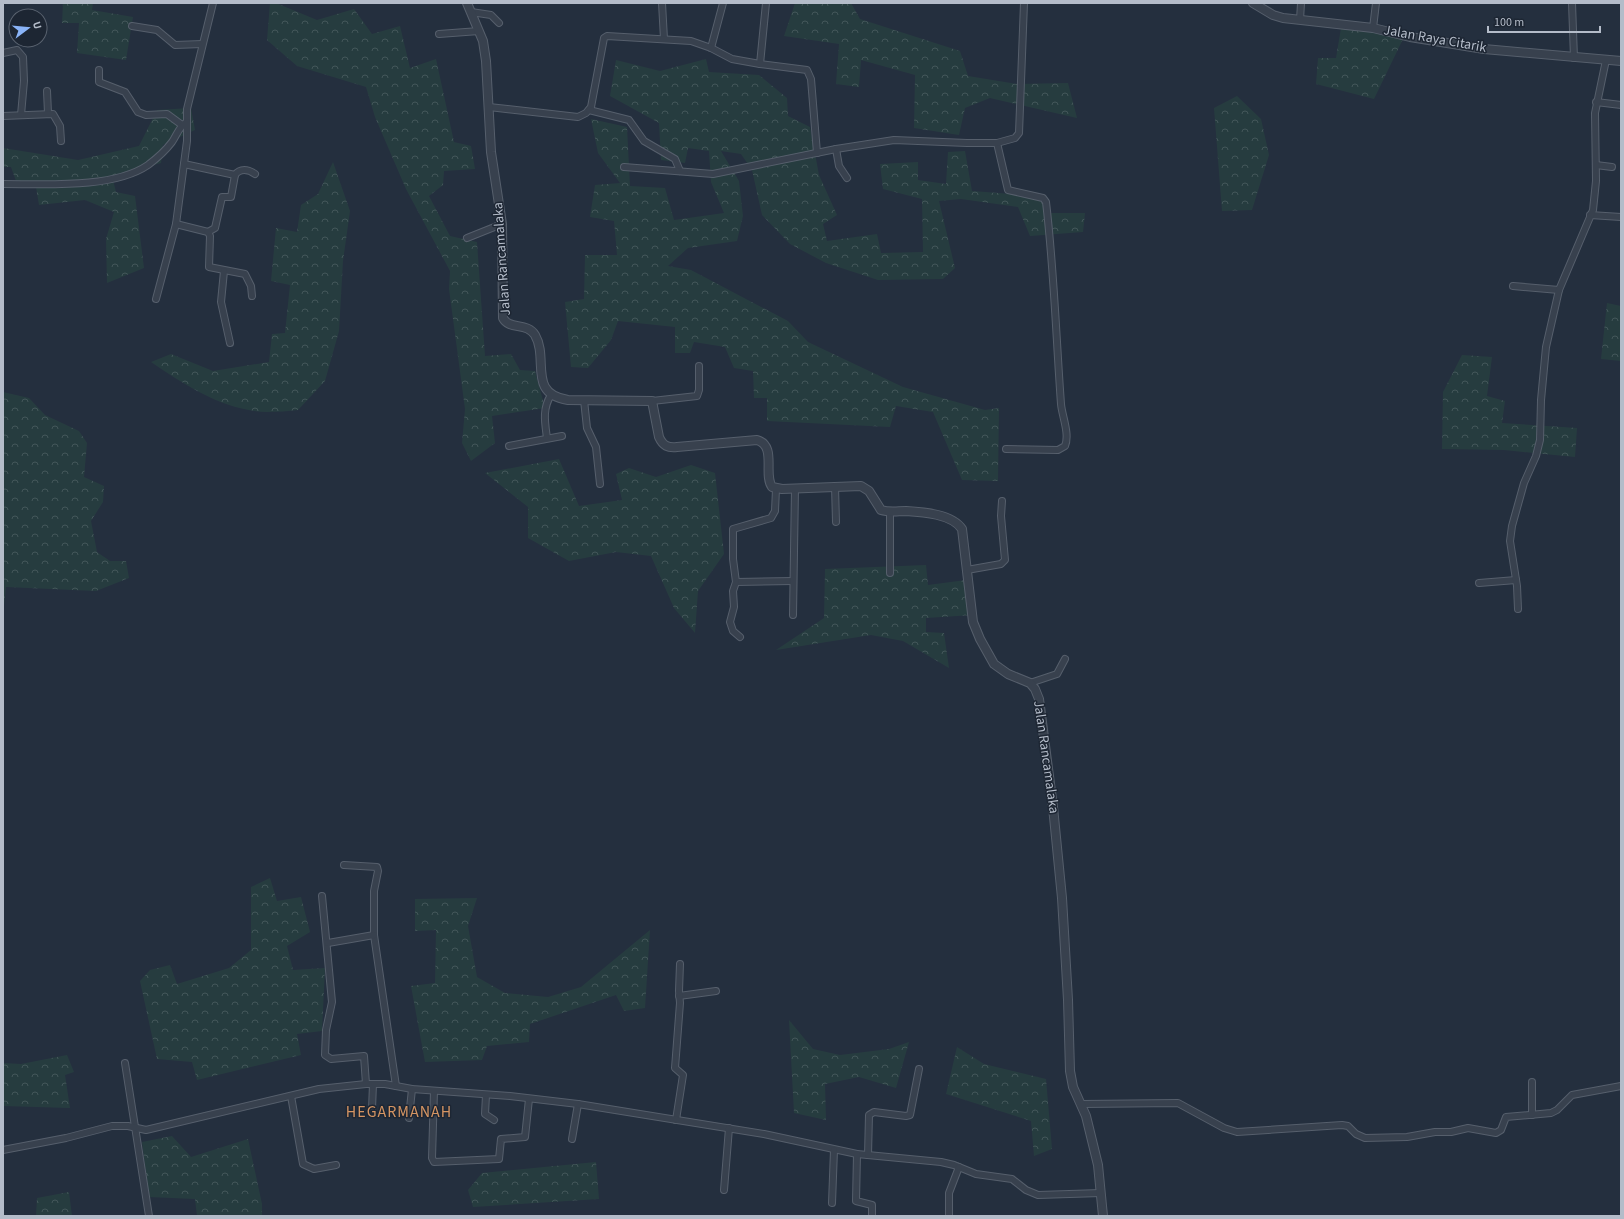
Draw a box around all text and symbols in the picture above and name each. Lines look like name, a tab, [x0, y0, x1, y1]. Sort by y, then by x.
north arrow	[8, 8, 48, 48]
scale bar	[1488, 8, 1600, 34]
text: 100 m	[1494, 14, 1524, 31]
text: U	[29, 20, 45, 31]
street label: Jalan Raya Citarik	[1382, 20, 1488, 58]
street label: Jalan Rancamalaka	[488, 201, 516, 317]
street label: Jalan Rancamalaka	[1028, 699, 1064, 815]
district label: HEGARMANAH	[346, 1101, 452, 1123]

